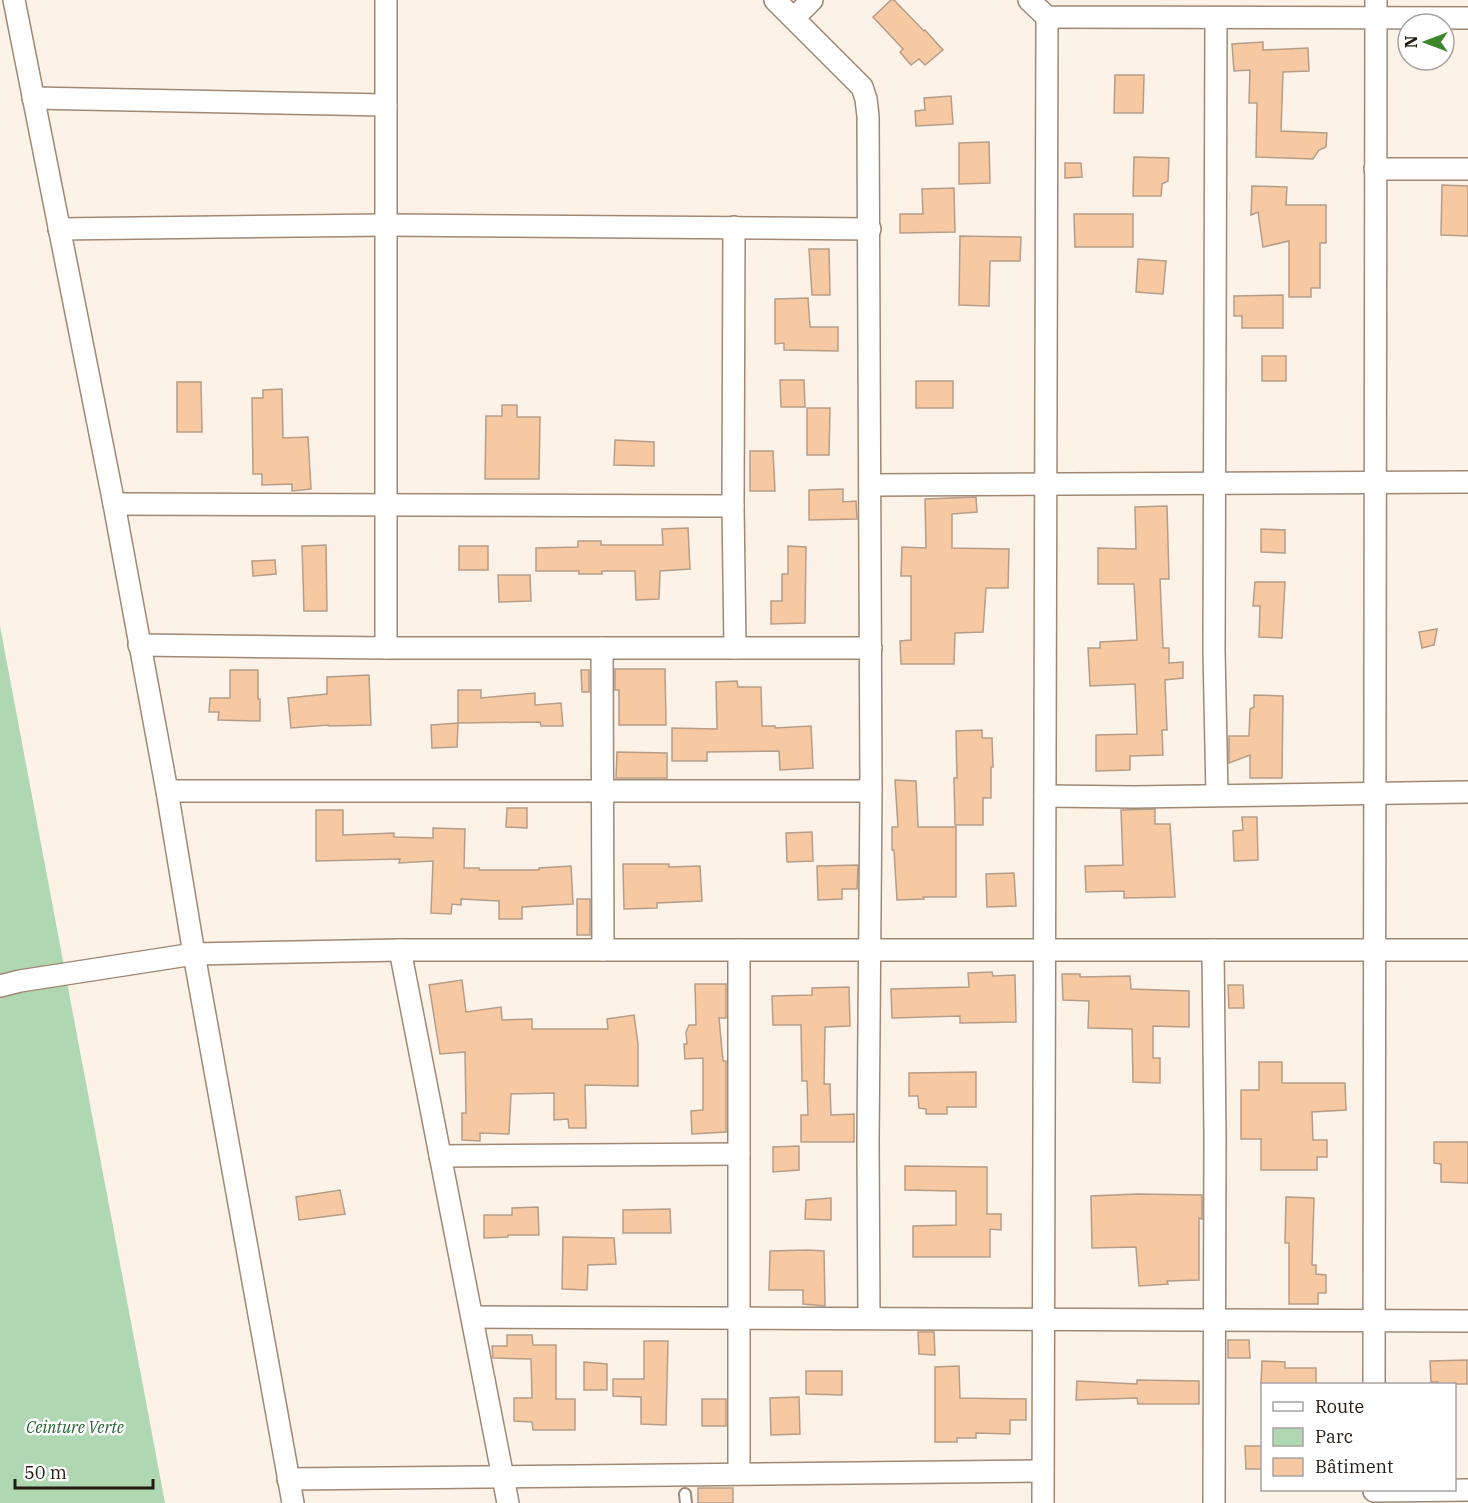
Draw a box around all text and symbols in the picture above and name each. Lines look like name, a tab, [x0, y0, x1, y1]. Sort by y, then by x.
north arrow	[1396, 12, 1456, 72]
text: N	[1401, 36, 1421, 48]
legend	[1261, 1383, 1456, 1491]
text: Route	[1315, 1395, 1364, 1418]
park label: Ceinture Verte	[26, 1417, 124, 1437]
text: Parc	[1315, 1425, 1353, 1448]
scale bar	[15, 1452, 153, 1490]
text: Bâtiment	[1315, 1455, 1393, 1478]
text: 50 m	[24, 1461, 67, 1484]

